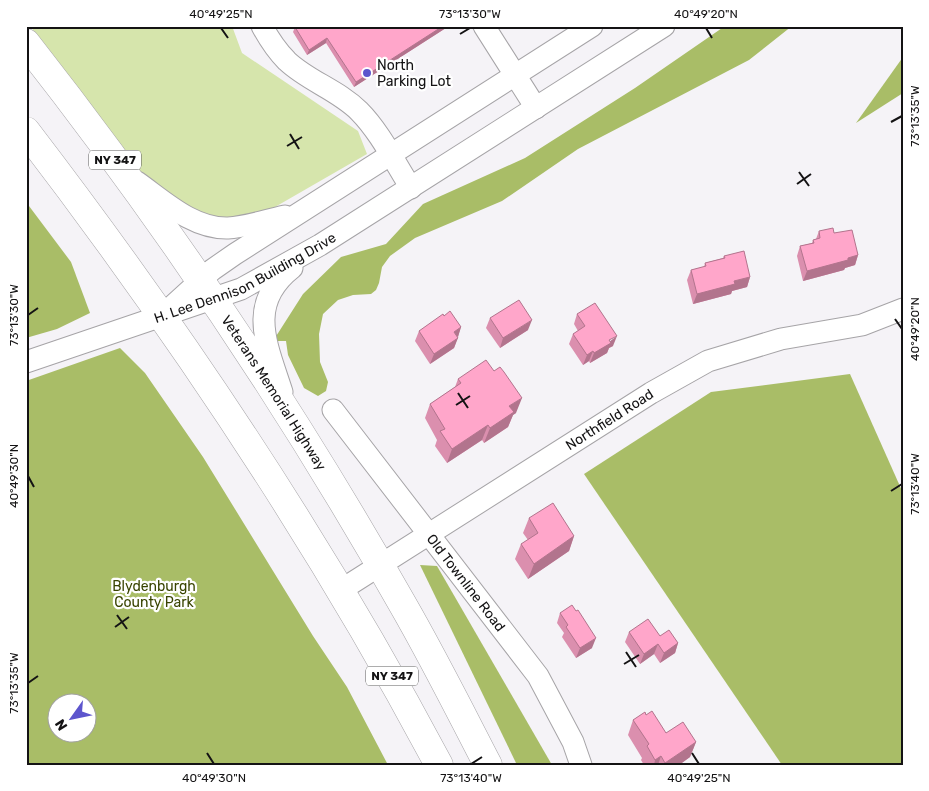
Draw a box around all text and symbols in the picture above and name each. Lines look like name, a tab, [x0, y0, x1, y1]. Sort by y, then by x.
text: 40°49'25"N	[189, 7, 253, 21]
text: 73°13'30"W	[439, 7, 501, 21]
text: 40°49'20"N	[674, 7, 738, 21]
place label: North Parking Lot	[377, 57, 451, 90]
marker: North Parking Lot	[361, 67, 373, 79]
text: 73°13'35"W	[908, 85, 922, 147]
road number: NY 347	[89, 150, 141, 170]
street label: H. Lee Dennison Building Drive	[152, 229, 339, 327]
text: 73°13'30"W	[7, 284, 21, 346]
text: 40°49'20"N	[908, 297, 922, 361]
street label: Veterans Memorial Highway	[217, 312, 330, 474]
street label: Northfield Road	[562, 386, 657, 454]
text: 40°49'30"N	[7, 444, 21, 508]
text: 73°13'40"W	[908, 453, 922, 515]
street label: Old Townline Road	[423, 531, 509, 635]
park label: Blydenburgh County Park	[112, 578, 196, 611]
text: 73°13'35"W	[7, 652, 21, 714]
road number: NY 347	[366, 666, 418, 686]
north arrow	[48, 694, 98, 744]
text: N	[52, 716, 71, 734]
text: 40°49'30"N	[182, 771, 246, 785]
text: 73°13'40"W	[440, 771, 502, 785]
text: 40°49'25"N	[667, 771, 731, 785]

